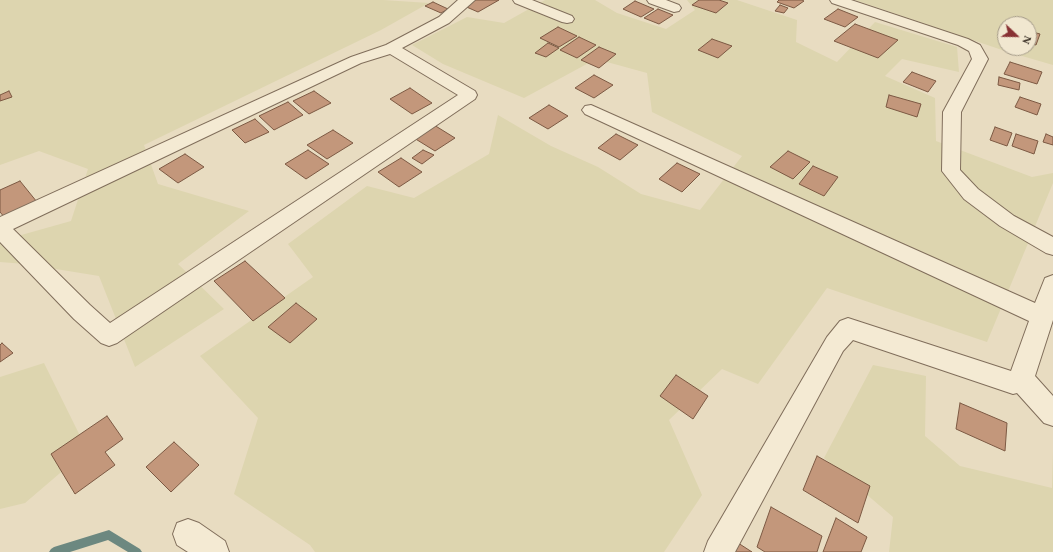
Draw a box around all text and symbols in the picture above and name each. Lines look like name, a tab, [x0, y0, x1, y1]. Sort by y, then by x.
north arrow	[997, 16, 1037, 56]
text: N	[1020, 34, 1034, 46]

